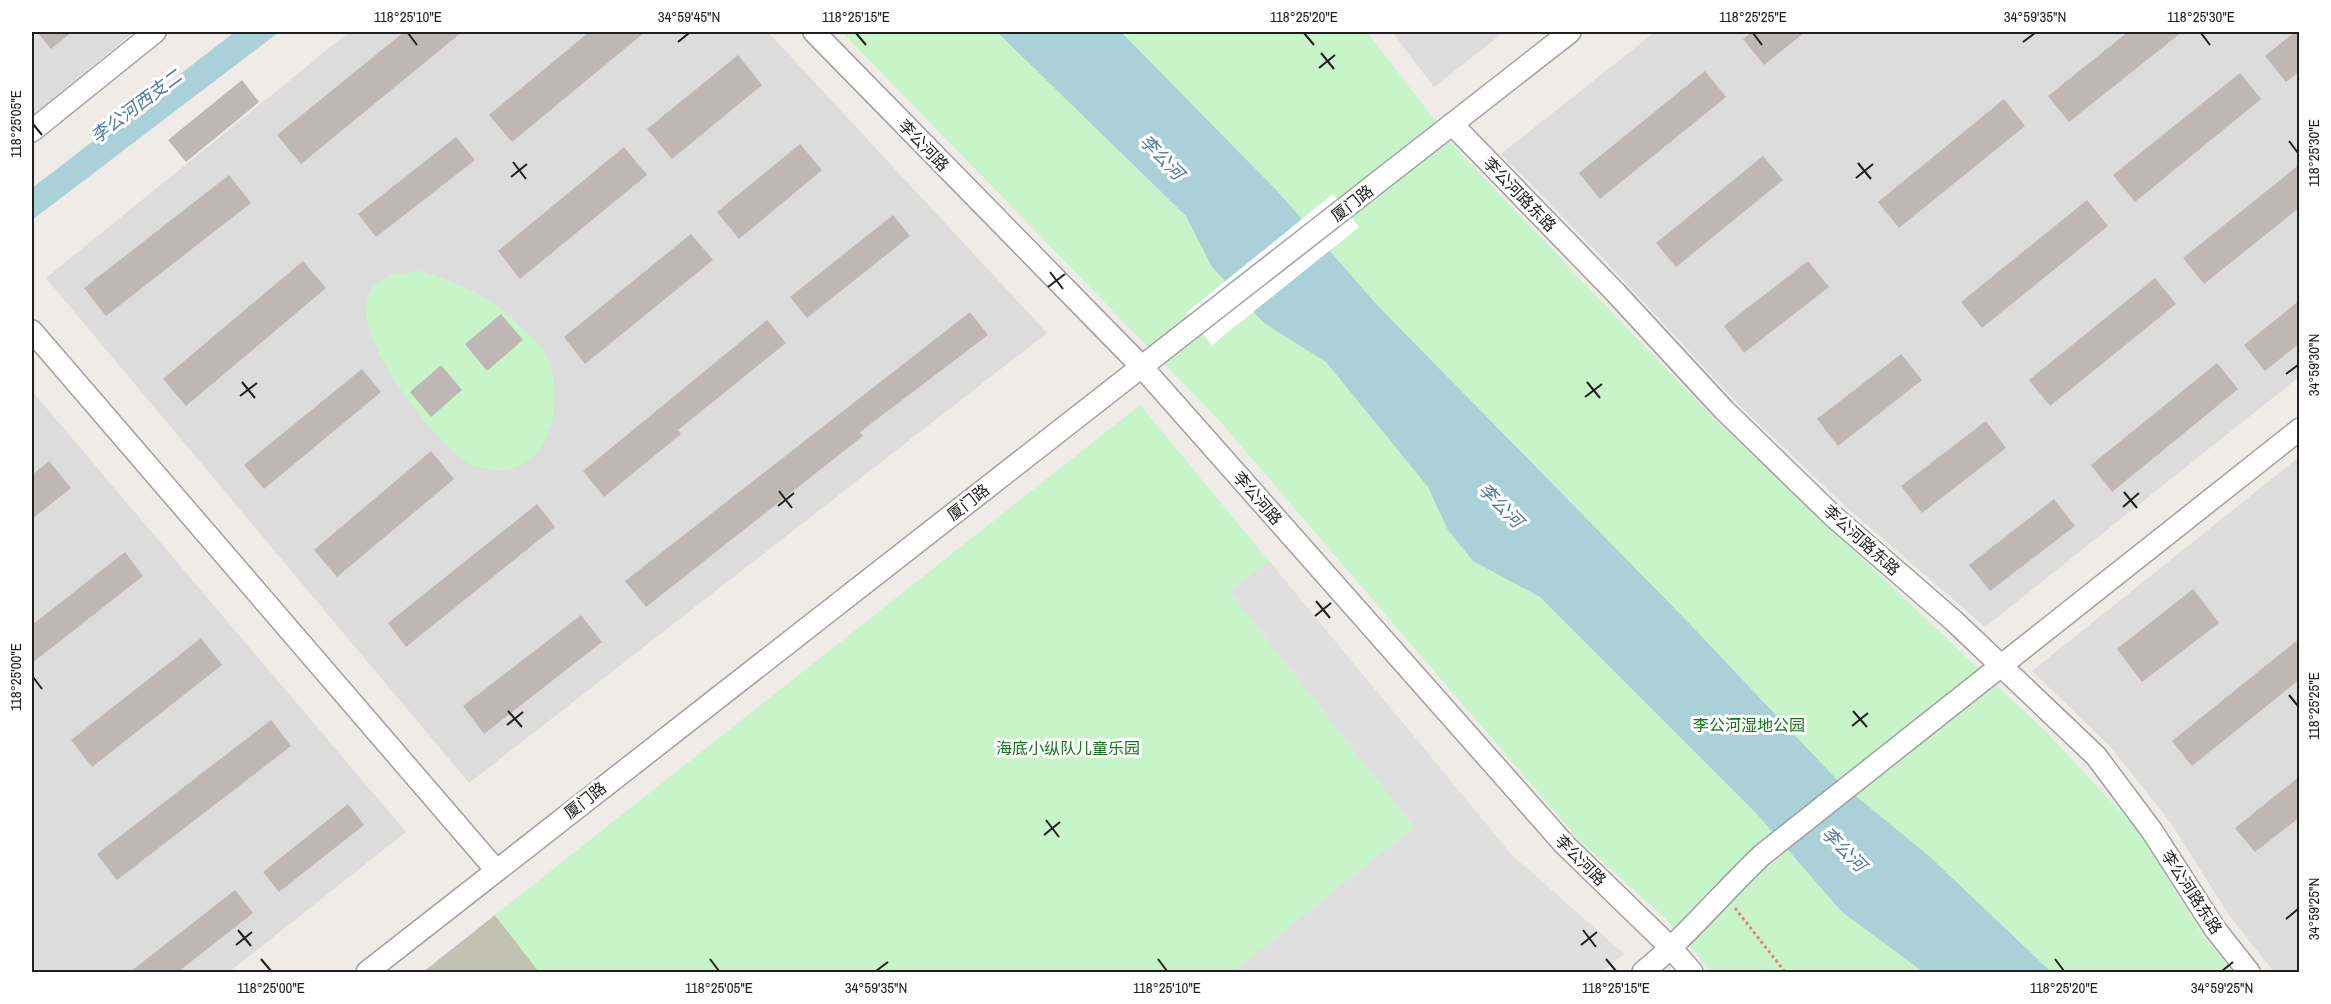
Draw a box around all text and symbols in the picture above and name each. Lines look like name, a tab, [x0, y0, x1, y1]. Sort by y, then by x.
text: 118°25'10"E	[374, 6, 442, 27]
text: 34°59'45"N	[658, 6, 720, 27]
text: 118°25'15"E	[822, 6, 890, 27]
text: 118°25'20"E	[1270, 6, 1338, 27]
text: 118°25'25"E	[1719, 6, 1787, 27]
text: 34°59'35"N	[2004, 6, 2066, 27]
text: 118°25'30"E	[2167, 6, 2235, 27]
water label: 李公河西支二	[85, 63, 187, 148]
text: 118°25'05"E	[5, 90, 26, 158]
street label: 李公河路	[894, 114, 954, 176]
text: 118°25'30"E	[2303, 119, 2324, 187]
water label: 李公河	[1134, 129, 1192, 187]
street label: 李公河路东路	[1479, 152, 1561, 236]
street label: 厦门路	[1326, 180, 1378, 226]
text: 34°59'30"N	[2303, 334, 2324, 396]
street label: 李公河路	[1229, 467, 1287, 529]
water label: 李公河	[1473, 477, 1531, 535]
street label: 厦门路	[942, 479, 994, 525]
street label: 李公河路东路	[1819, 500, 1905, 580]
text: 118°25'00"E	[5, 643, 26, 711]
text: 118°25'25"E	[2303, 672, 2324, 740]
park label: 李公河湿地公园	[1693, 714, 1805, 736]
park label: 海底小纵队儿童乐园	[996, 737, 1140, 759]
street label: 厦门路	[559, 777, 611, 823]
water label: 李公河	[1816, 821, 1874, 879]
street label: 李公河路	[1551, 830, 1611, 890]
street label: 李公河路东路	[2157, 846, 2227, 938]
text: 34°59'25"N	[2303, 878, 2324, 940]
text: 118°25'00"E	[237, 977, 305, 998]
text: 118°25'05"E	[685, 977, 753, 998]
text: 34°59'35"N	[845, 977, 907, 998]
text: 118°25'10"E	[1133, 977, 1201, 998]
text: 118°25'15"E	[1582, 977, 1650, 998]
text: 118°25'20"E	[2030, 977, 2098, 998]
text: 34°59'25"N	[2191, 977, 2253, 998]

